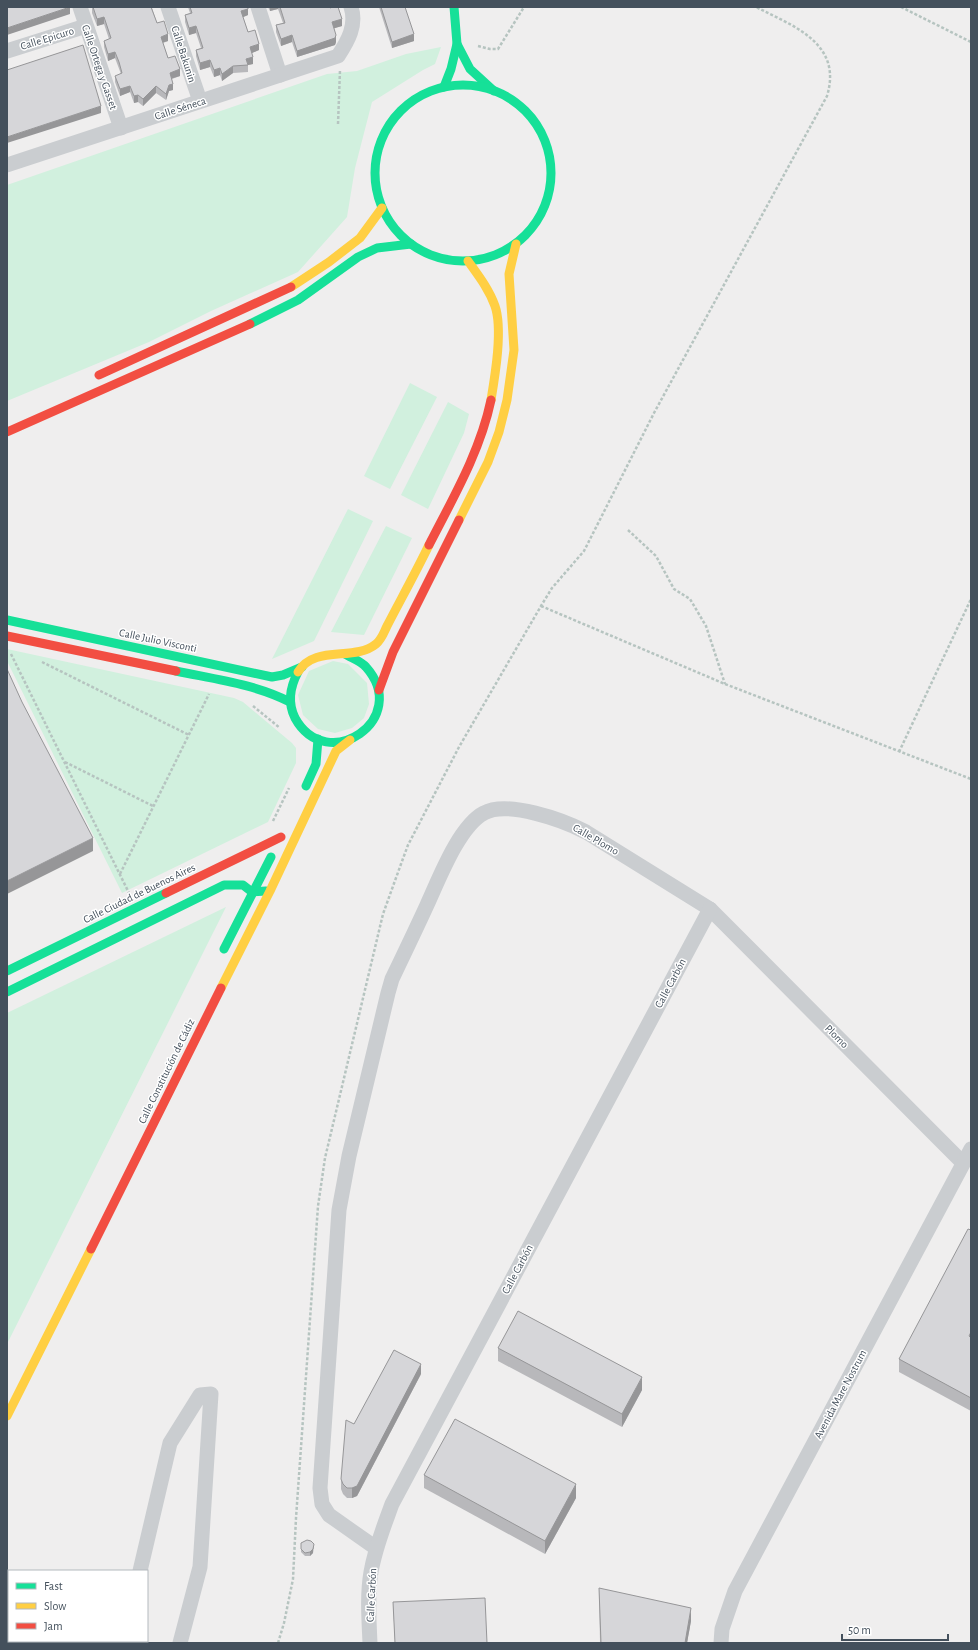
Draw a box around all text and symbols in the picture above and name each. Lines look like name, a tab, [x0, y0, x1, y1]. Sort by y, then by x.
street label: Calle Ortega y Gasset	[80, 23, 119, 111]
street label: Calle Epicuro	[19, 25, 75, 52]
street label: Calle Bakunin	[169, 25, 198, 84]
street label: Calle Séneca	[153, 95, 207, 122]
street label: Calle Julio Visconti	[118, 627, 198, 654]
street label: Calle Plomo	[571, 822, 621, 857]
street label: Calle Ciudad de Buenos Aires	[81, 861, 197, 925]
street label: Calle Carbón	[653, 957, 688, 1010]
street label: Calle Constitución de Cádiz	[136, 1017, 197, 1125]
street label: Plomo	[823, 1023, 850, 1050]
street label: Calle Carbón	[500, 1243, 535, 1296]
street label: Avenida Mare Nostrum	[812, 1348, 869, 1440]
street label: Calle Carbón	[365, 1568, 378, 1622]
legend	[8, 1570, 148, 1642]
text: Fast	[44, 1580, 63, 1592]
text: Slow	[44, 1600, 66, 1612]
scale bar	[842, 1616, 948, 1642]
text: Jam	[44, 1620, 63, 1632]
text: 50 m	[848, 1624, 871, 1636]

